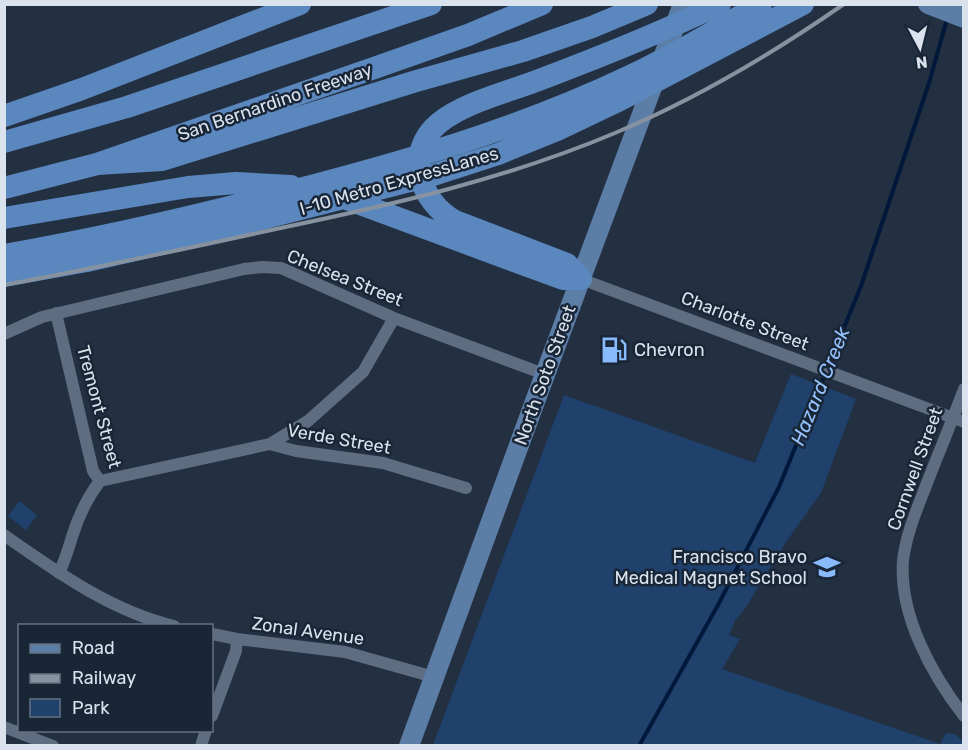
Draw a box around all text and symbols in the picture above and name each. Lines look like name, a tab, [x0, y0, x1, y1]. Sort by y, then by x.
north arrow	[890, 18, 950, 78]
text: N	[915, 52, 929, 73]
street label: San Bernardino Freeway	[175, 58, 375, 146]
street label: I-10 Metro ExpressLanes	[297, 142, 501, 220]
street label: Chelsea Street	[284, 245, 406, 311]
street label: Charlotte Street	[678, 287, 812, 355]
street label: North Soto Street	[509, 302, 581, 448]
water label: Hazard Creek	[785, 323, 855, 449]
fuel station icon: Chevron	[599, 335, 629, 365]
place label: Chevron	[634, 339, 705, 361]
street label: Tremont Street	[72, 343, 126, 471]
street label: Cornwell Street	[883, 404, 947, 534]
street label: Verde Street	[285, 419, 393, 459]
place label: Francisco Bravo Medical Magnet School	[614, 546, 807, 589]
school or university icon: Francisco Bravo Medical Magnet School	[812, 552, 842, 582]
street label: Zonal Avenue	[250, 612, 366, 650]
legend	[18, 624, 213, 732]
text: Road	[72, 637, 115, 659]
text: Railway	[72, 667, 136, 689]
text: Park	[72, 697, 110, 719]

